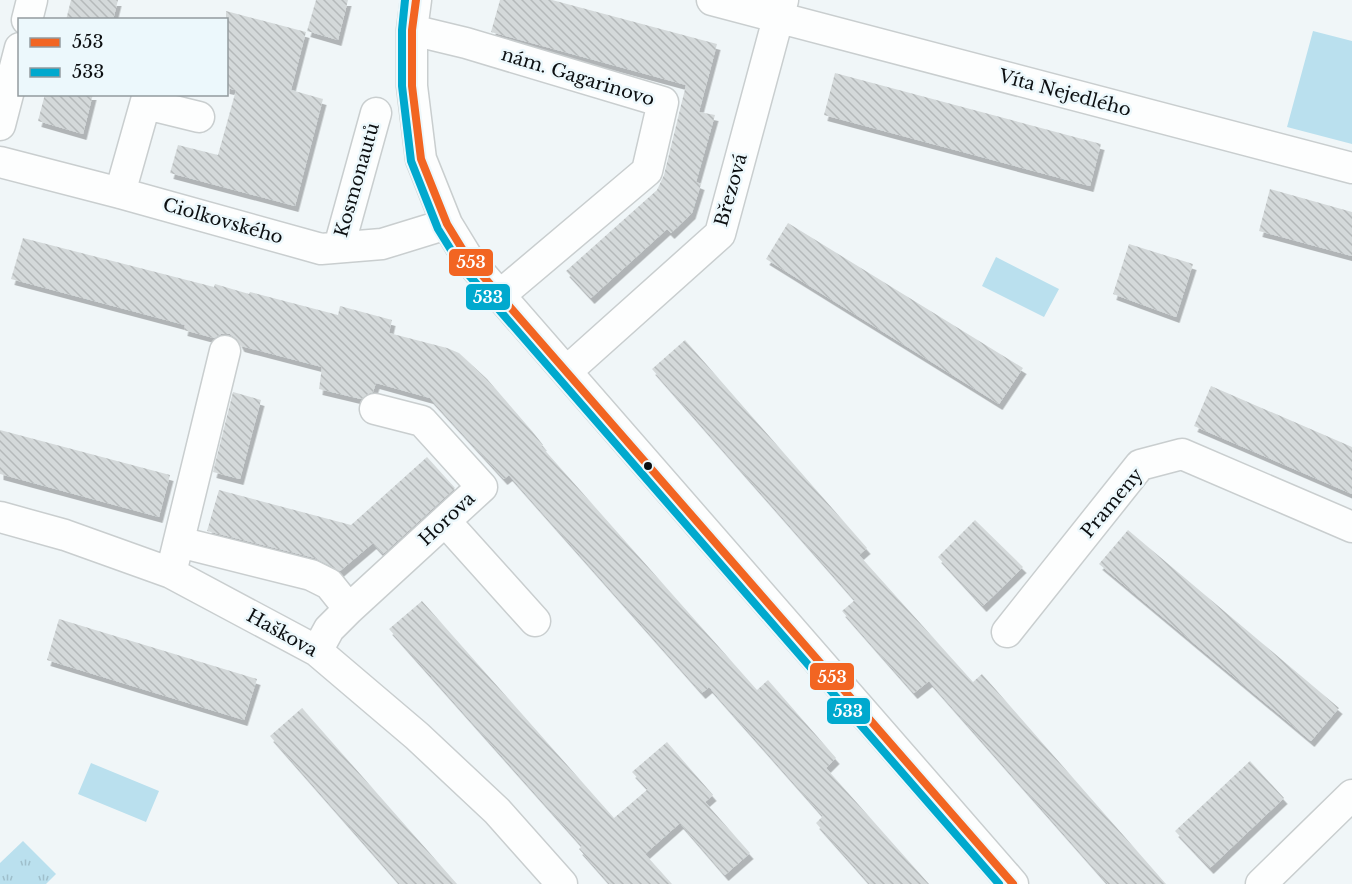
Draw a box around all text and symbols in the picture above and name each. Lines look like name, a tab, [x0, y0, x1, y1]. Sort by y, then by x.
legend	[18, 18, 228, 96]
text: 553	[72, 31, 104, 53]
street label: nám. Gagarinovo	[499, 43, 657, 111]
text: 533	[72, 61, 104, 83]
street label: Víta Nejedlého	[996, 65, 1133, 121]
street label: Kosmonautů	[330, 120, 384, 240]
street label: Březová	[710, 151, 752, 229]
street label: Ciolkovského	[160, 193, 286, 249]
line badge: 553	[448, 248, 494, 277]
text: 553	[456, 252, 486, 272]
line badge: 533	[465, 283, 511, 311]
text: 533	[473, 287, 503, 307]
unlabelled marker	[642, 460, 654, 472]
street label: Prameny	[1077, 463, 1148, 542]
street label: Horova	[414, 488, 480, 550]
street label: Haškova	[243, 605, 321, 661]
line badge: 553	[809, 662, 855, 691]
text: 553	[817, 667, 847, 687]
line badge: 533	[826, 697, 871, 725]
text: 533	[833, 701, 863, 721]

